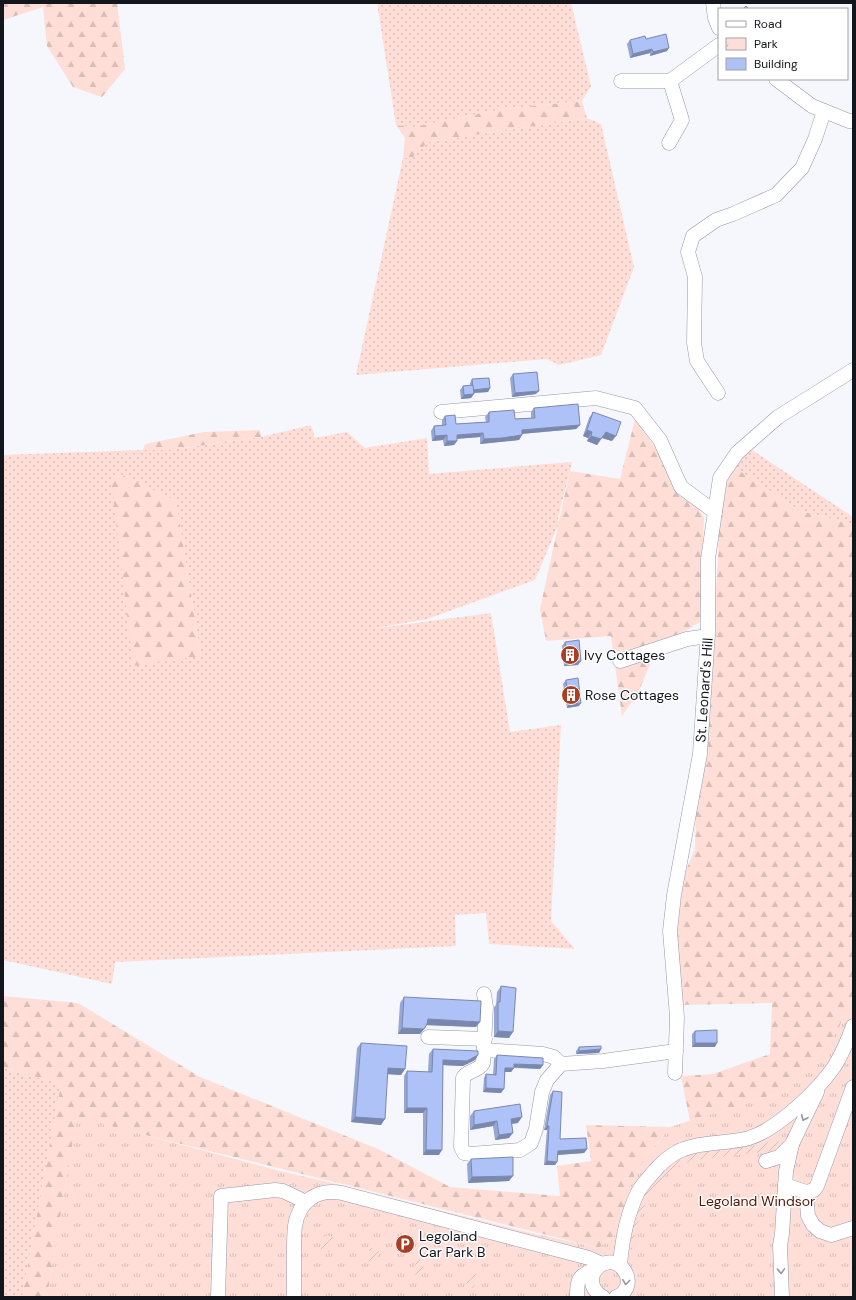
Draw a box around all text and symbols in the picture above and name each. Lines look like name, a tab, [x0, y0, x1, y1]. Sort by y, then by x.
legend	[718, 8, 848, 80]
text: Road	[754, 16, 782, 32]
text: Park	[754, 36, 778, 52]
text: Building	[754, 56, 798, 72]
street label: St. Leonard's Hill	[691, 637, 717, 743]
building icon: Ivy Cottages	[559, 644, 581, 666]
place label: Ivy Cottages	[584, 646, 665, 664]
building icon: Rose Cottages	[560, 684, 582, 706]
place label: Rose Cottages	[585, 686, 679, 704]
one-way arrow	[801, 1114, 809, 1121]
park label: Legoland Windsor	[699, 1192, 815, 1210]
place label: Legoland Car Park B	[419, 1227, 485, 1261]
parking icon: Legoland Car Park B	[394, 1233, 416, 1255]
one-way arrow	[777, 1268, 785, 1274]
one-way arrow	[622, 1279, 631, 1285]

